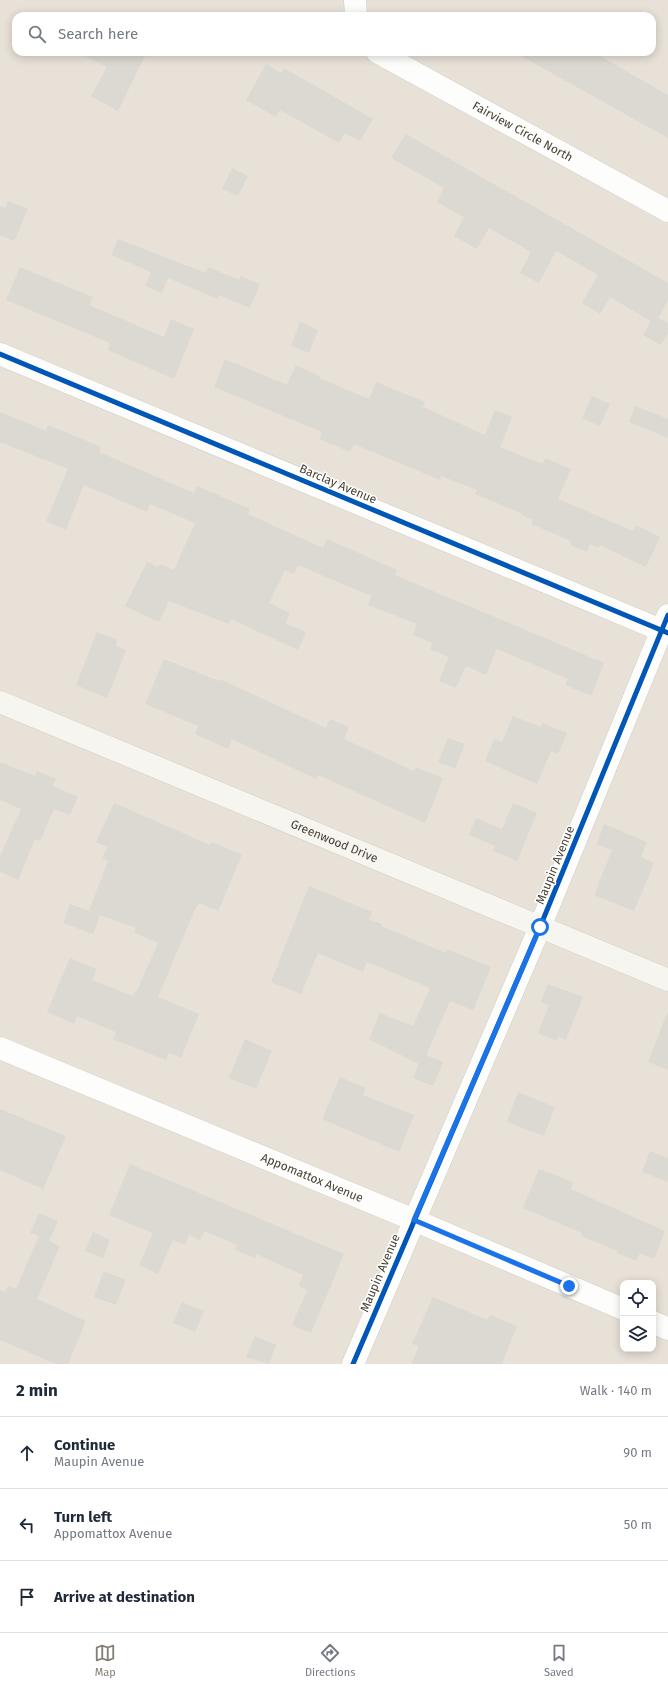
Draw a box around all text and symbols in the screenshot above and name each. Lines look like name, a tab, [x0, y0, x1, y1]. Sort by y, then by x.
search box	[12, 12, 656, 56]
icon: search	[26, 23, 48, 45]
text: Search here	[58, 25, 138, 43]
street label: Fairview Circle North	[470, 99, 575, 165]
street label: Barclay Avenue	[297, 461, 379, 507]
street label: Greenwood Drive	[289, 817, 380, 865]
street label: Maupin Avenue	[533, 824, 577, 906]
route start	[531, 918, 549, 936]
street label: Appomattox Avenue	[259, 1150, 365, 1205]
street label: Maupin Avenue	[357, 1232, 403, 1314]
route end	[560, 1277, 578, 1295]
map controls	[620, 1280, 656, 1352]
button: locate	[620, 1280, 656, 1316]
button: layers	[620, 1316, 656, 1352]
text: 2 min	[16, 1380, 58, 1401]
text: Walk · 140 m	[580, 1383, 652, 1398]
text: Continue	[54, 1436, 115, 1454]
icon: ahead	[16, 1442, 38, 1464]
text: 90 m	[623, 1445, 652, 1460]
text: Maupin Avenue	[54, 1454, 144, 1469]
text: Turn left	[54, 1508, 112, 1526]
icon: left	[16, 1514, 38, 1536]
text: 50 m	[624, 1517, 652, 1532]
text: Appomattox Avenue	[54, 1526, 172, 1541]
icon: arrive	[16, 1586, 38, 1608]
text: Arrive at destination	[54, 1588, 195, 1606]
tab: Map	[94, 1642, 116, 1679]
tab: Directions	[305, 1642, 355, 1679]
tab: Saved	[544, 1642, 574, 1679]

